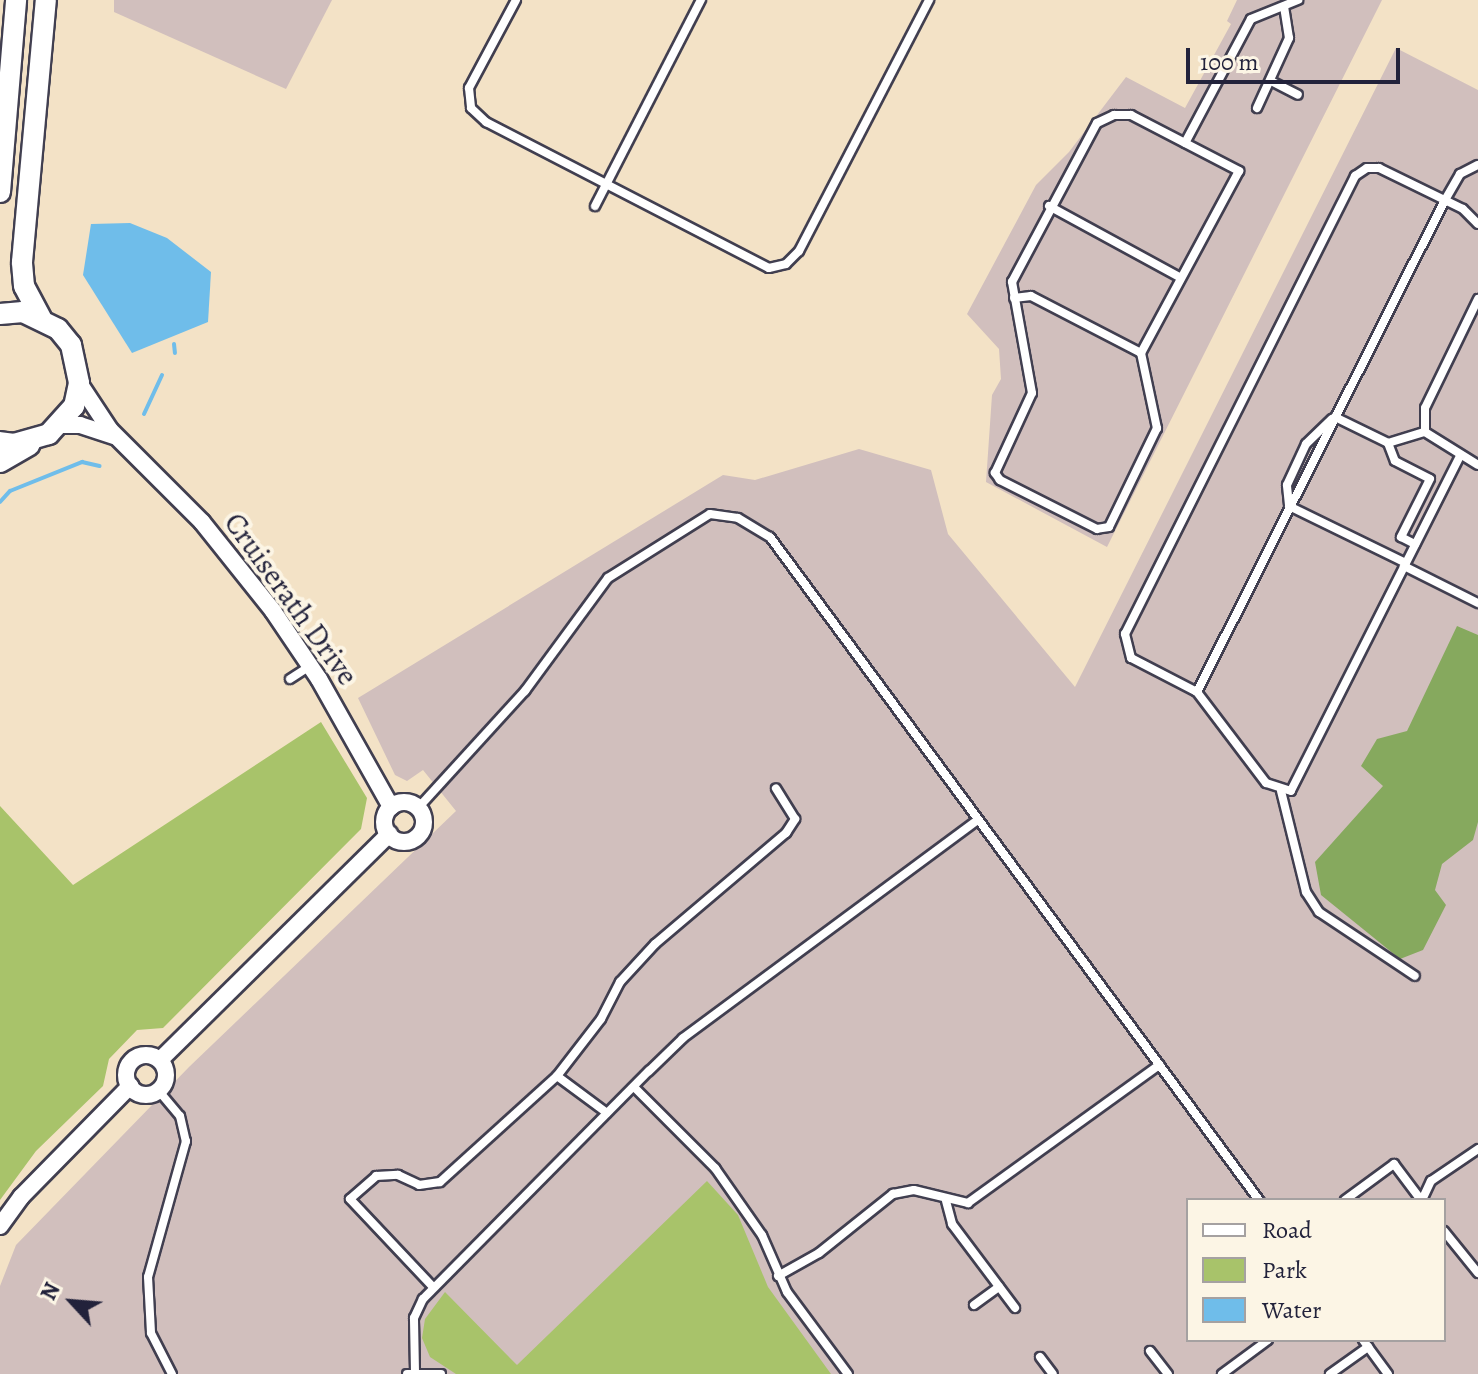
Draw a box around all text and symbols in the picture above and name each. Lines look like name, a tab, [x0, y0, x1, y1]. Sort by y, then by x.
scale bar	[1190, 32, 1404, 82]
text: 100 m	[1200, 46, 1259, 78]
street label: Cruiserath Drive	[216, 506, 366, 692]
legend	[1186, 1198, 1446, 1342]
text: Road	[1262, 1214, 1312, 1246]
text: Park	[1262, 1254, 1307, 1286]
north arrow	[32, 1262, 112, 1342]
text: N	[33, 1278, 67, 1305]
text: Water	[1262, 1294, 1322, 1326]

